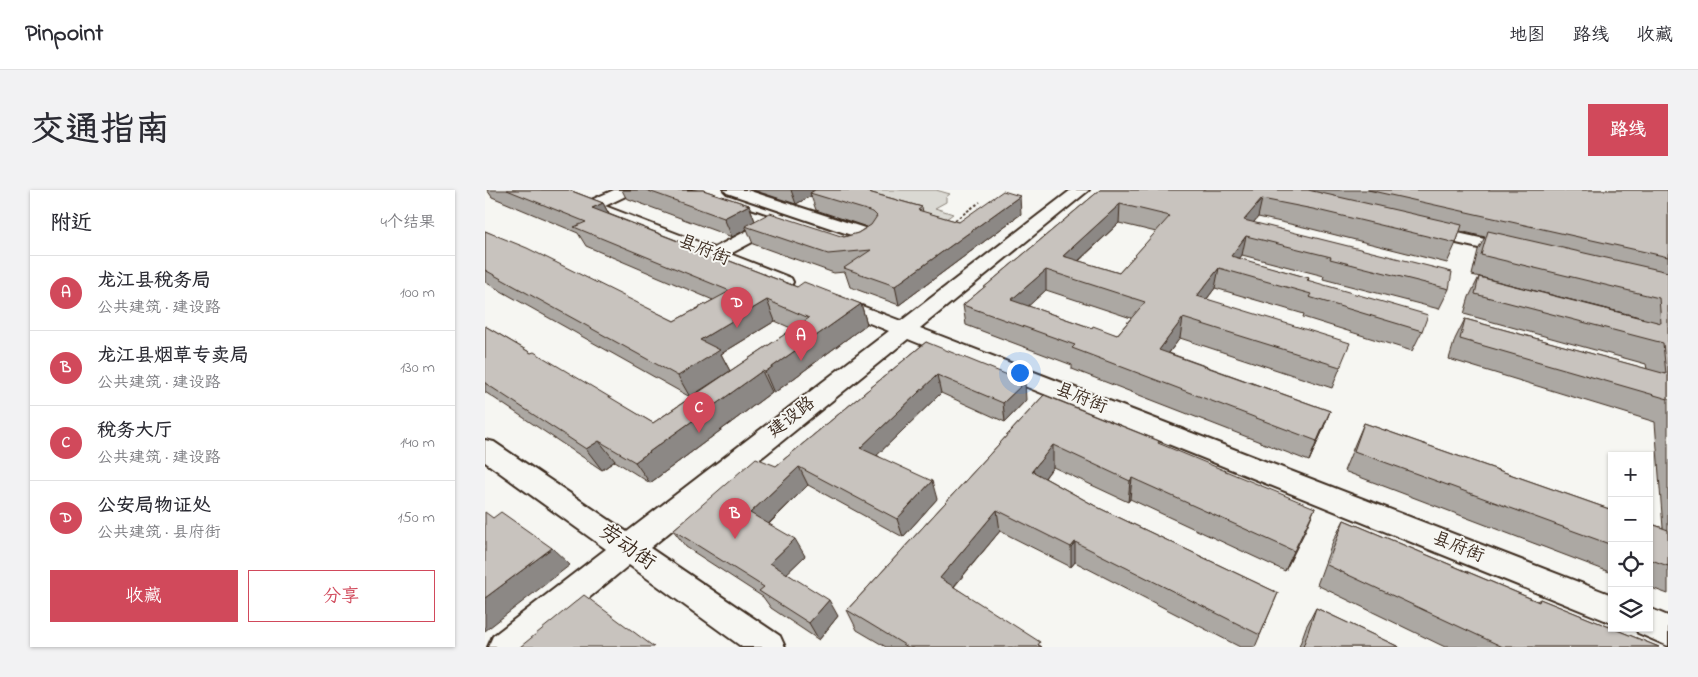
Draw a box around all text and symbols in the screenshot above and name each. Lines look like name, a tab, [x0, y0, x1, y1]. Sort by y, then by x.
text: Pinpoint	[25, 17, 103, 52]
text: 地图	[1509, 23, 1545, 49]
text: 路线	[1573, 23, 1609, 49]
text: 收藏	[1637, 23, 1673, 49]
button: 路线	[1588, 104, 1668, 156]
text: 交通指南	[30, 106, 170, 157]
text: 附近	[50, 209, 92, 239]
text: 4个结果	[380, 211, 435, 235]
street label: 县府街	[674, 229, 734, 273]
text: 龙江县税务局	[97, 268, 211, 295]
text: A	[61, 281, 71, 305]
text: 100 m	[400, 281, 435, 305]
pin: D	[721, 287, 753, 328]
text: 公共建筑 · 建设路	[97, 296, 220, 320]
pin: A	[785, 320, 817, 361]
text: 龙江县烟草专卖局	[97, 343, 249, 370]
text: B	[61, 356, 71, 380]
text: 130 m	[400, 356, 435, 380]
your location	[1007, 360, 1033, 386]
text: 公共建筑 · 建设路	[97, 371, 220, 395]
street label: 县府街	[1051, 377, 1111, 421]
street label: 建设路	[763, 391, 821, 445]
pin: C	[683, 392, 715, 433]
text: 税务大厅	[97, 418, 173, 445]
text: C	[62, 431, 70, 455]
text: 140 m	[400, 431, 435, 455]
text: 公共建筑 · 建设路	[97, 446, 220, 470]
map controls	[1608, 452, 1653, 632]
button: +	[1608, 452, 1653, 497]
text: 公安局物证处	[97, 493, 211, 520]
button: −	[1608, 497, 1653, 542]
pin: B	[719, 498, 751, 539]
text: D	[60, 506, 72, 530]
text: 150 m	[397, 506, 435, 530]
street label: 劳动街	[593, 518, 661, 578]
text: 公共建筑 · 县府街	[97, 521, 220, 545]
street label: 县府街	[1428, 526, 1488, 570]
button: locate	[1608, 542, 1653, 587]
button: 收藏	[50, 570, 238, 622]
button: 分享	[248, 570, 435, 622]
button: layers	[1608, 587, 1653, 632]

